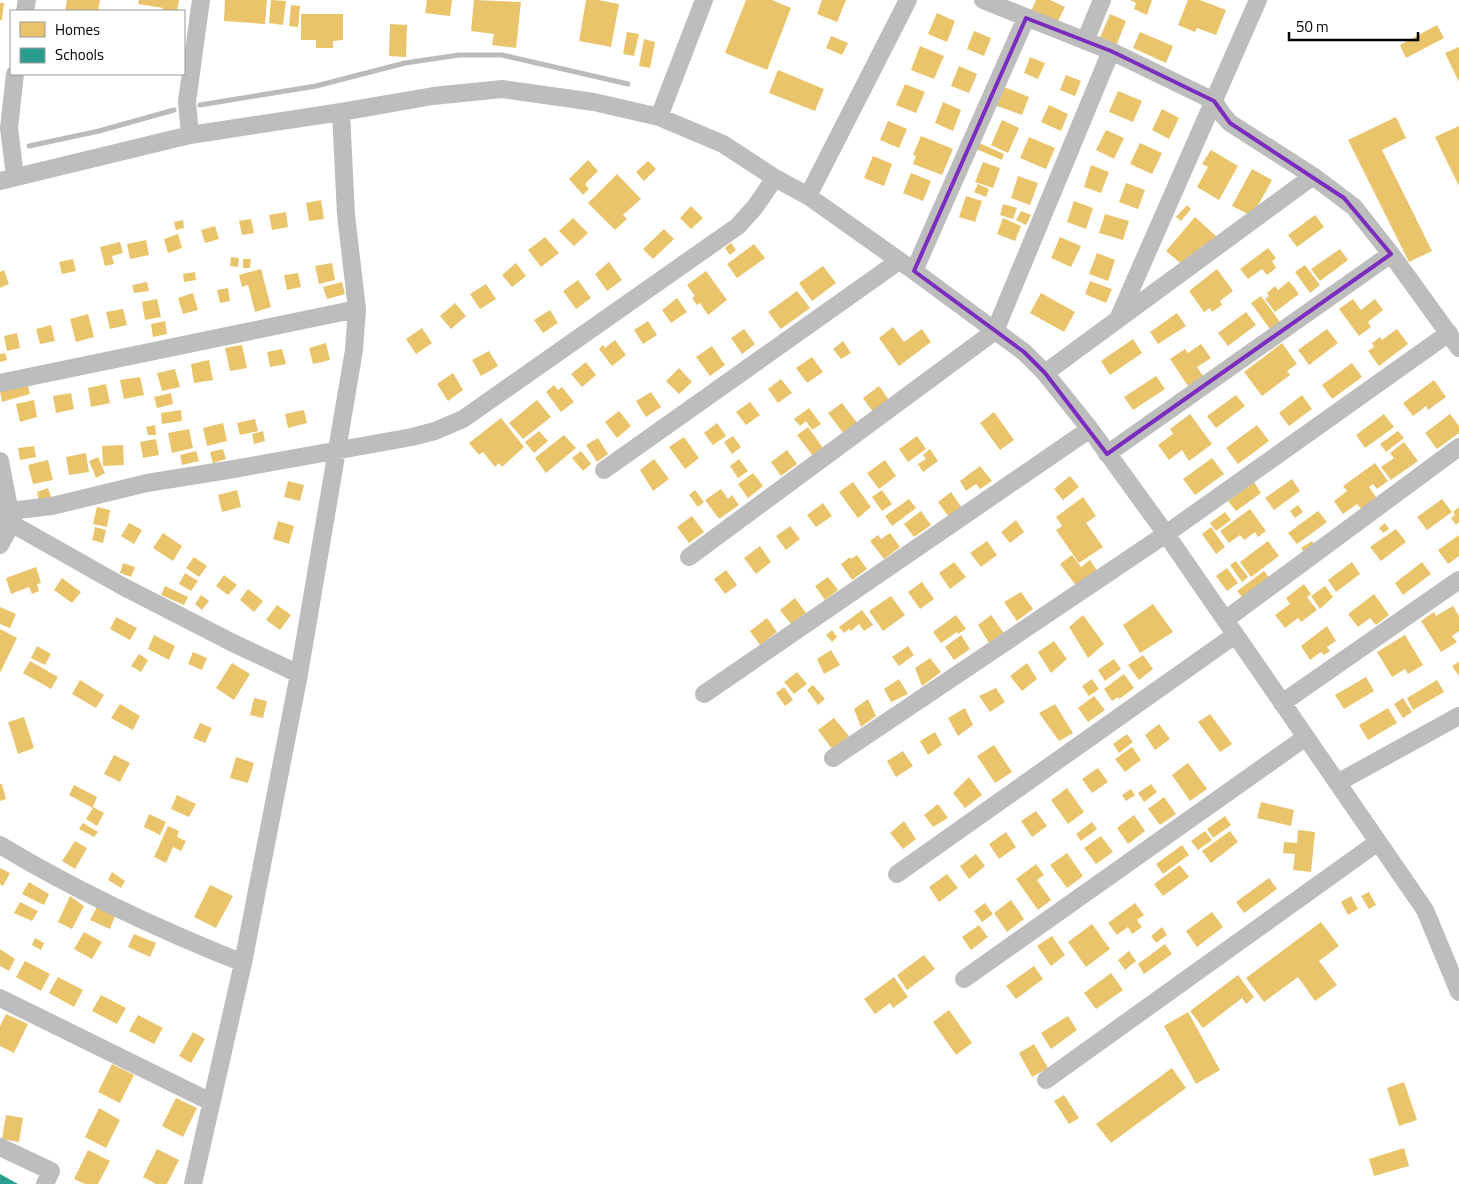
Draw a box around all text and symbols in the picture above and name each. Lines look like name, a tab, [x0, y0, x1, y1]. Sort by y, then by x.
legend	[10, 10, 185, 75]
scale bar	[1289, 10, 1418, 42]
text: 50 m	[1296, 15, 1329, 38]
text: Homes	[55, 18, 100, 41]
text: Schools	[55, 43, 104, 66]

